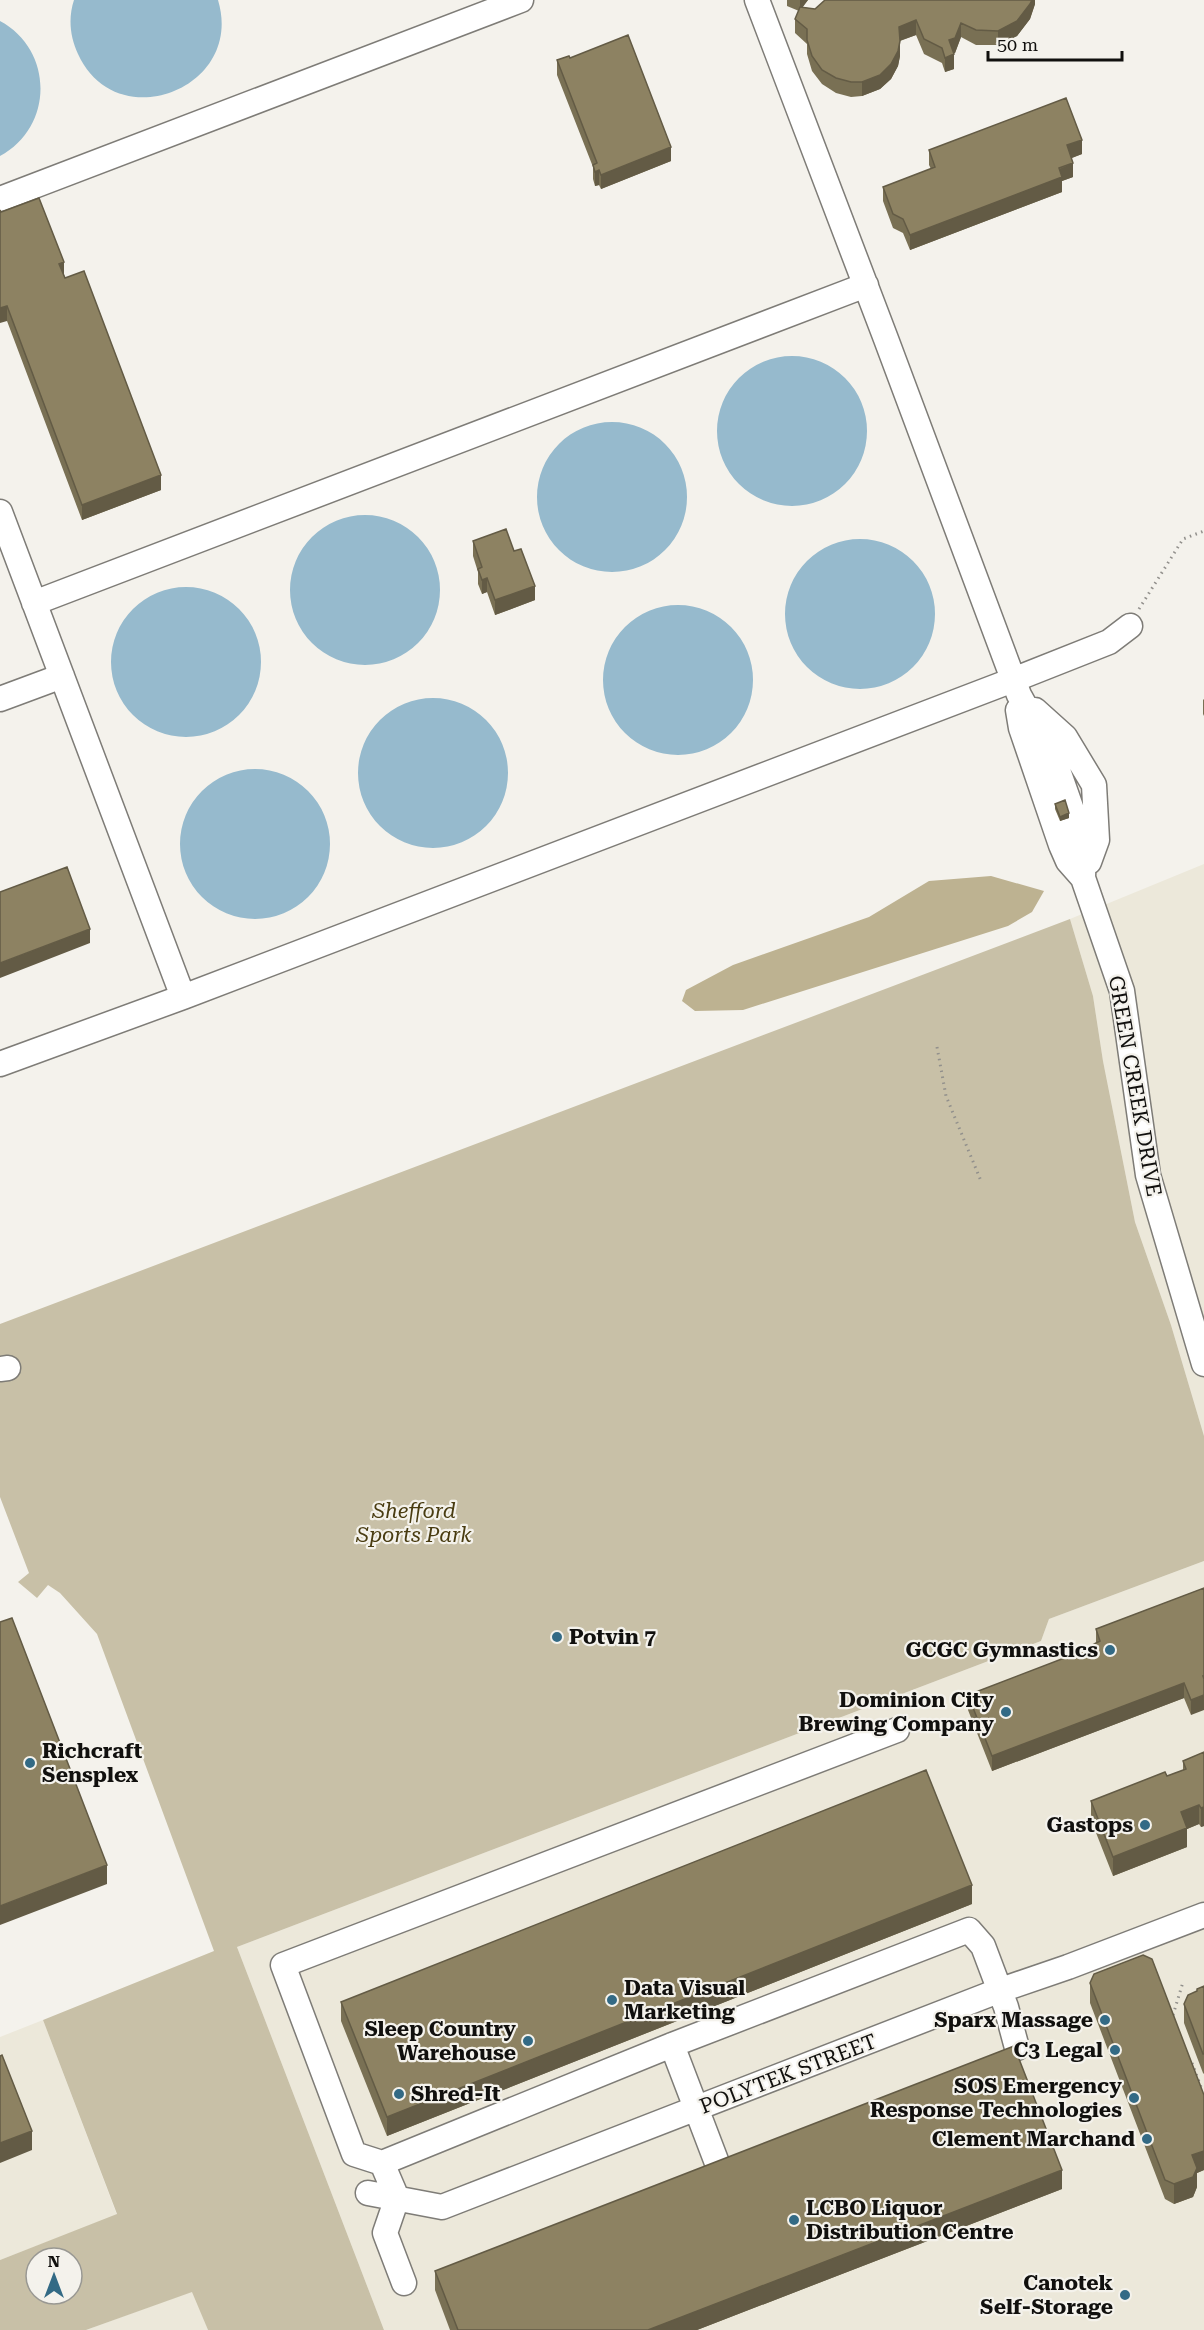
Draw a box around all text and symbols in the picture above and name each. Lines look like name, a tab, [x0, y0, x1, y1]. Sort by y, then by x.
scale bar	[988, 24, 1122, 62]
text: 50 m	[997, 34, 1038, 55]
street label: GREEN CREEK DRIVE	[1104, 974, 1166, 1198]
park label: Shefford Sports Park	[355, 1499, 472, 1547]
place label: Potvin 7	[569, 1625, 656, 1649]
marker: Potvin 7	[550, 1630, 564, 1644]
place label: GCGC Gymnastics	[905, 1638, 1098, 1662]
marker: GCGC Gymnastics	[1103, 1643, 1117, 1657]
place label: Dominion City Brewing Company	[798, 1688, 994, 1736]
marker: Dominion City Brewing Company	[999, 1705, 1013, 1719]
place label: Richcraft Sensplex	[42, 1739, 143, 1787]
marker: Richcraft Sensplex	[23, 1756, 37, 1770]
place label: Gastops	[1046, 1813, 1133, 1837]
marker: Gastops	[1138, 1818, 1152, 1832]
place label: Data Visual Marketing	[624, 1976, 745, 2024]
marker: Data Visual Marketing	[605, 1993, 619, 2007]
place label: Sparx Massage	[934, 2008, 1093, 2032]
marker: Sparx Massage	[1098, 2013, 1112, 2027]
place label: Sleep Country Warehouse	[364, 2017, 516, 2065]
street label: POLYTEK STREET	[696, 2029, 880, 2119]
marker: Sleep Country Warehouse	[521, 2034, 535, 2048]
place label: C3 Legal	[1013, 2038, 1103, 2062]
marker: C3 Legal	[1108, 2043, 1122, 2057]
place label: SOS Emergency Response Technologies	[870, 2074, 1122, 2122]
place label: Shred-It	[411, 2082, 501, 2106]
marker: Shred-It	[392, 2087, 406, 2101]
marker: SOS Emergency Response Technologies	[1127, 2091, 1141, 2105]
place label: Clement Marchand	[932, 2127, 1135, 2151]
marker: Clement Marchand	[1140, 2132, 1154, 2146]
place label: LCBO Liquor Distribution Centre	[806, 2196, 1014, 2244]
marker: LCBO Liquor Distribution Centre	[787, 2213, 801, 2227]
north arrow	[24, 2246, 84, 2306]
text: N	[48, 2252, 60, 2271]
place label: Canotek Self-Storage	[980, 2271, 1114, 2319]
marker: Canotek Self-Storage	[1118, 2288, 1132, 2302]

